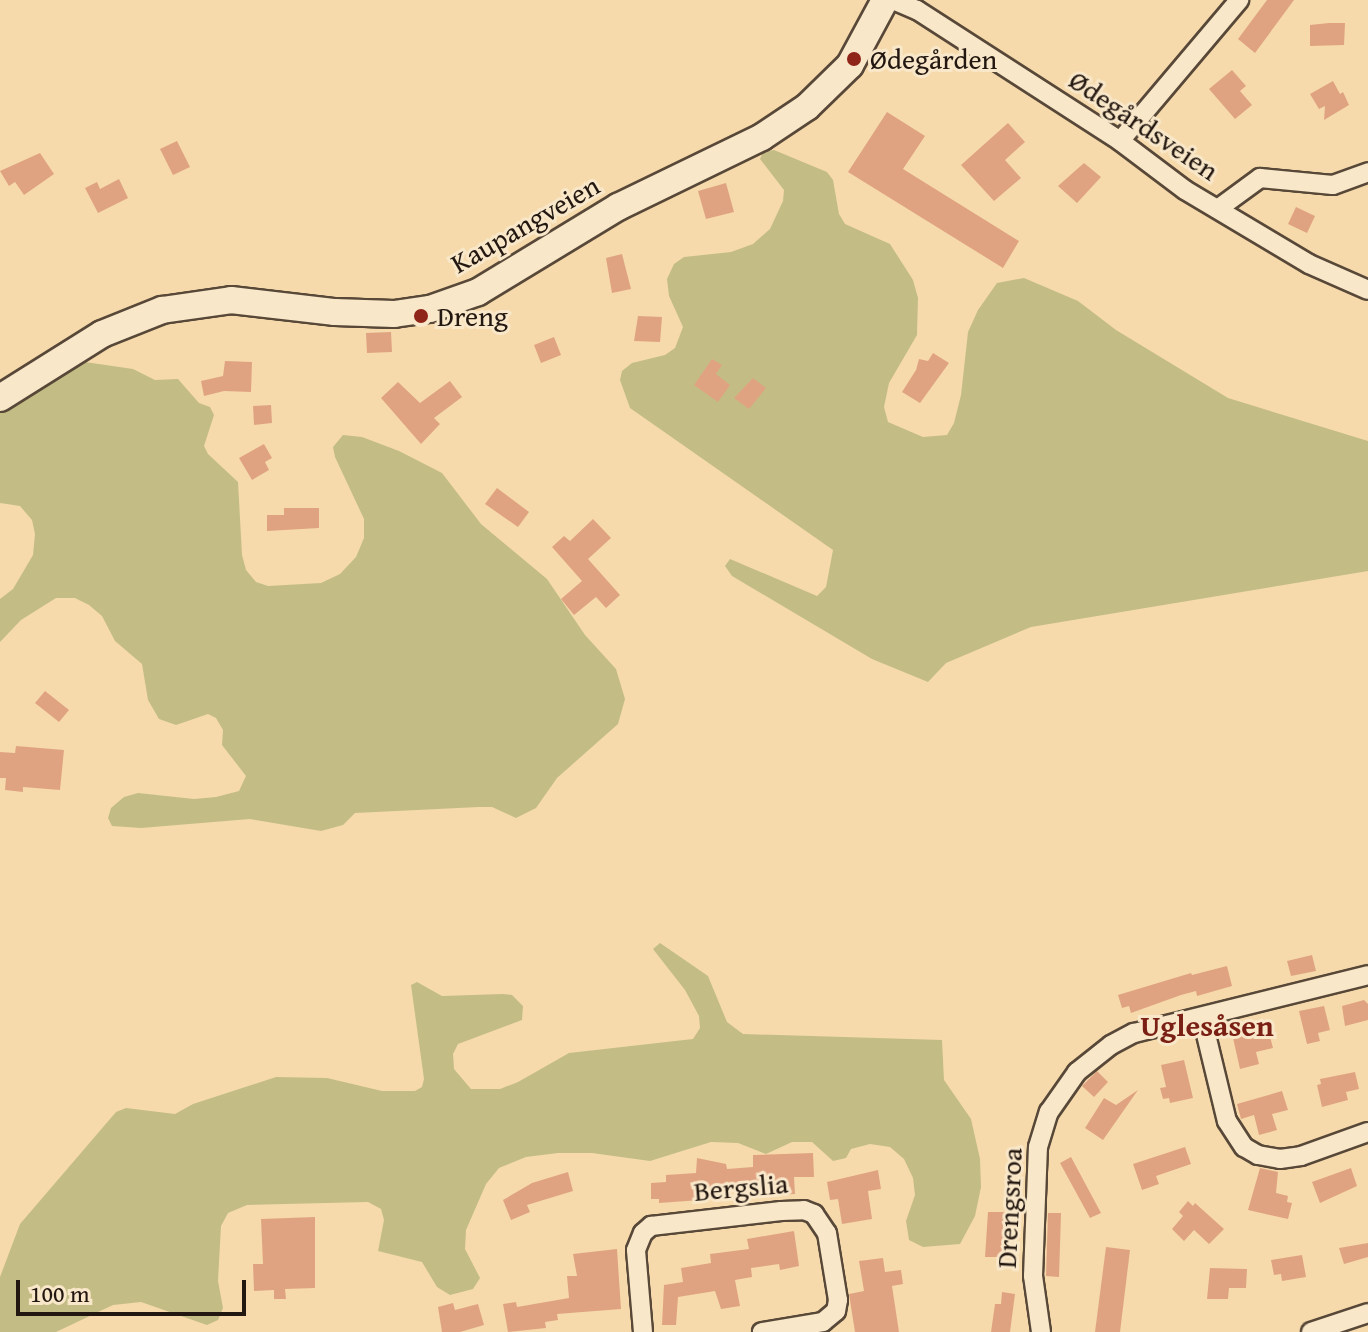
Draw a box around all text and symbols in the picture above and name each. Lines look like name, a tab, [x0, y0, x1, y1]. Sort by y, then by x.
place label: Ødegården	[870, 42, 997, 76]
marker: Ødegården	[845, 50, 863, 68]
street label: Ødegårdsveien	[1063, 63, 1225, 187]
street label: Kaupangveien	[445, 168, 605, 280]
place label: Dreng	[437, 299, 508, 333]
marker: Dreng	[412, 307, 430, 325]
district label: Uglesåsen	[1140, 1007, 1274, 1043]
street label: Drengsroa	[989, 1147, 1029, 1269]
street label: Bergslia	[692, 1166, 790, 1208]
scale bar	[20, 1264, 250, 1314]
text: 100 m	[30, 1276, 90, 1311]

